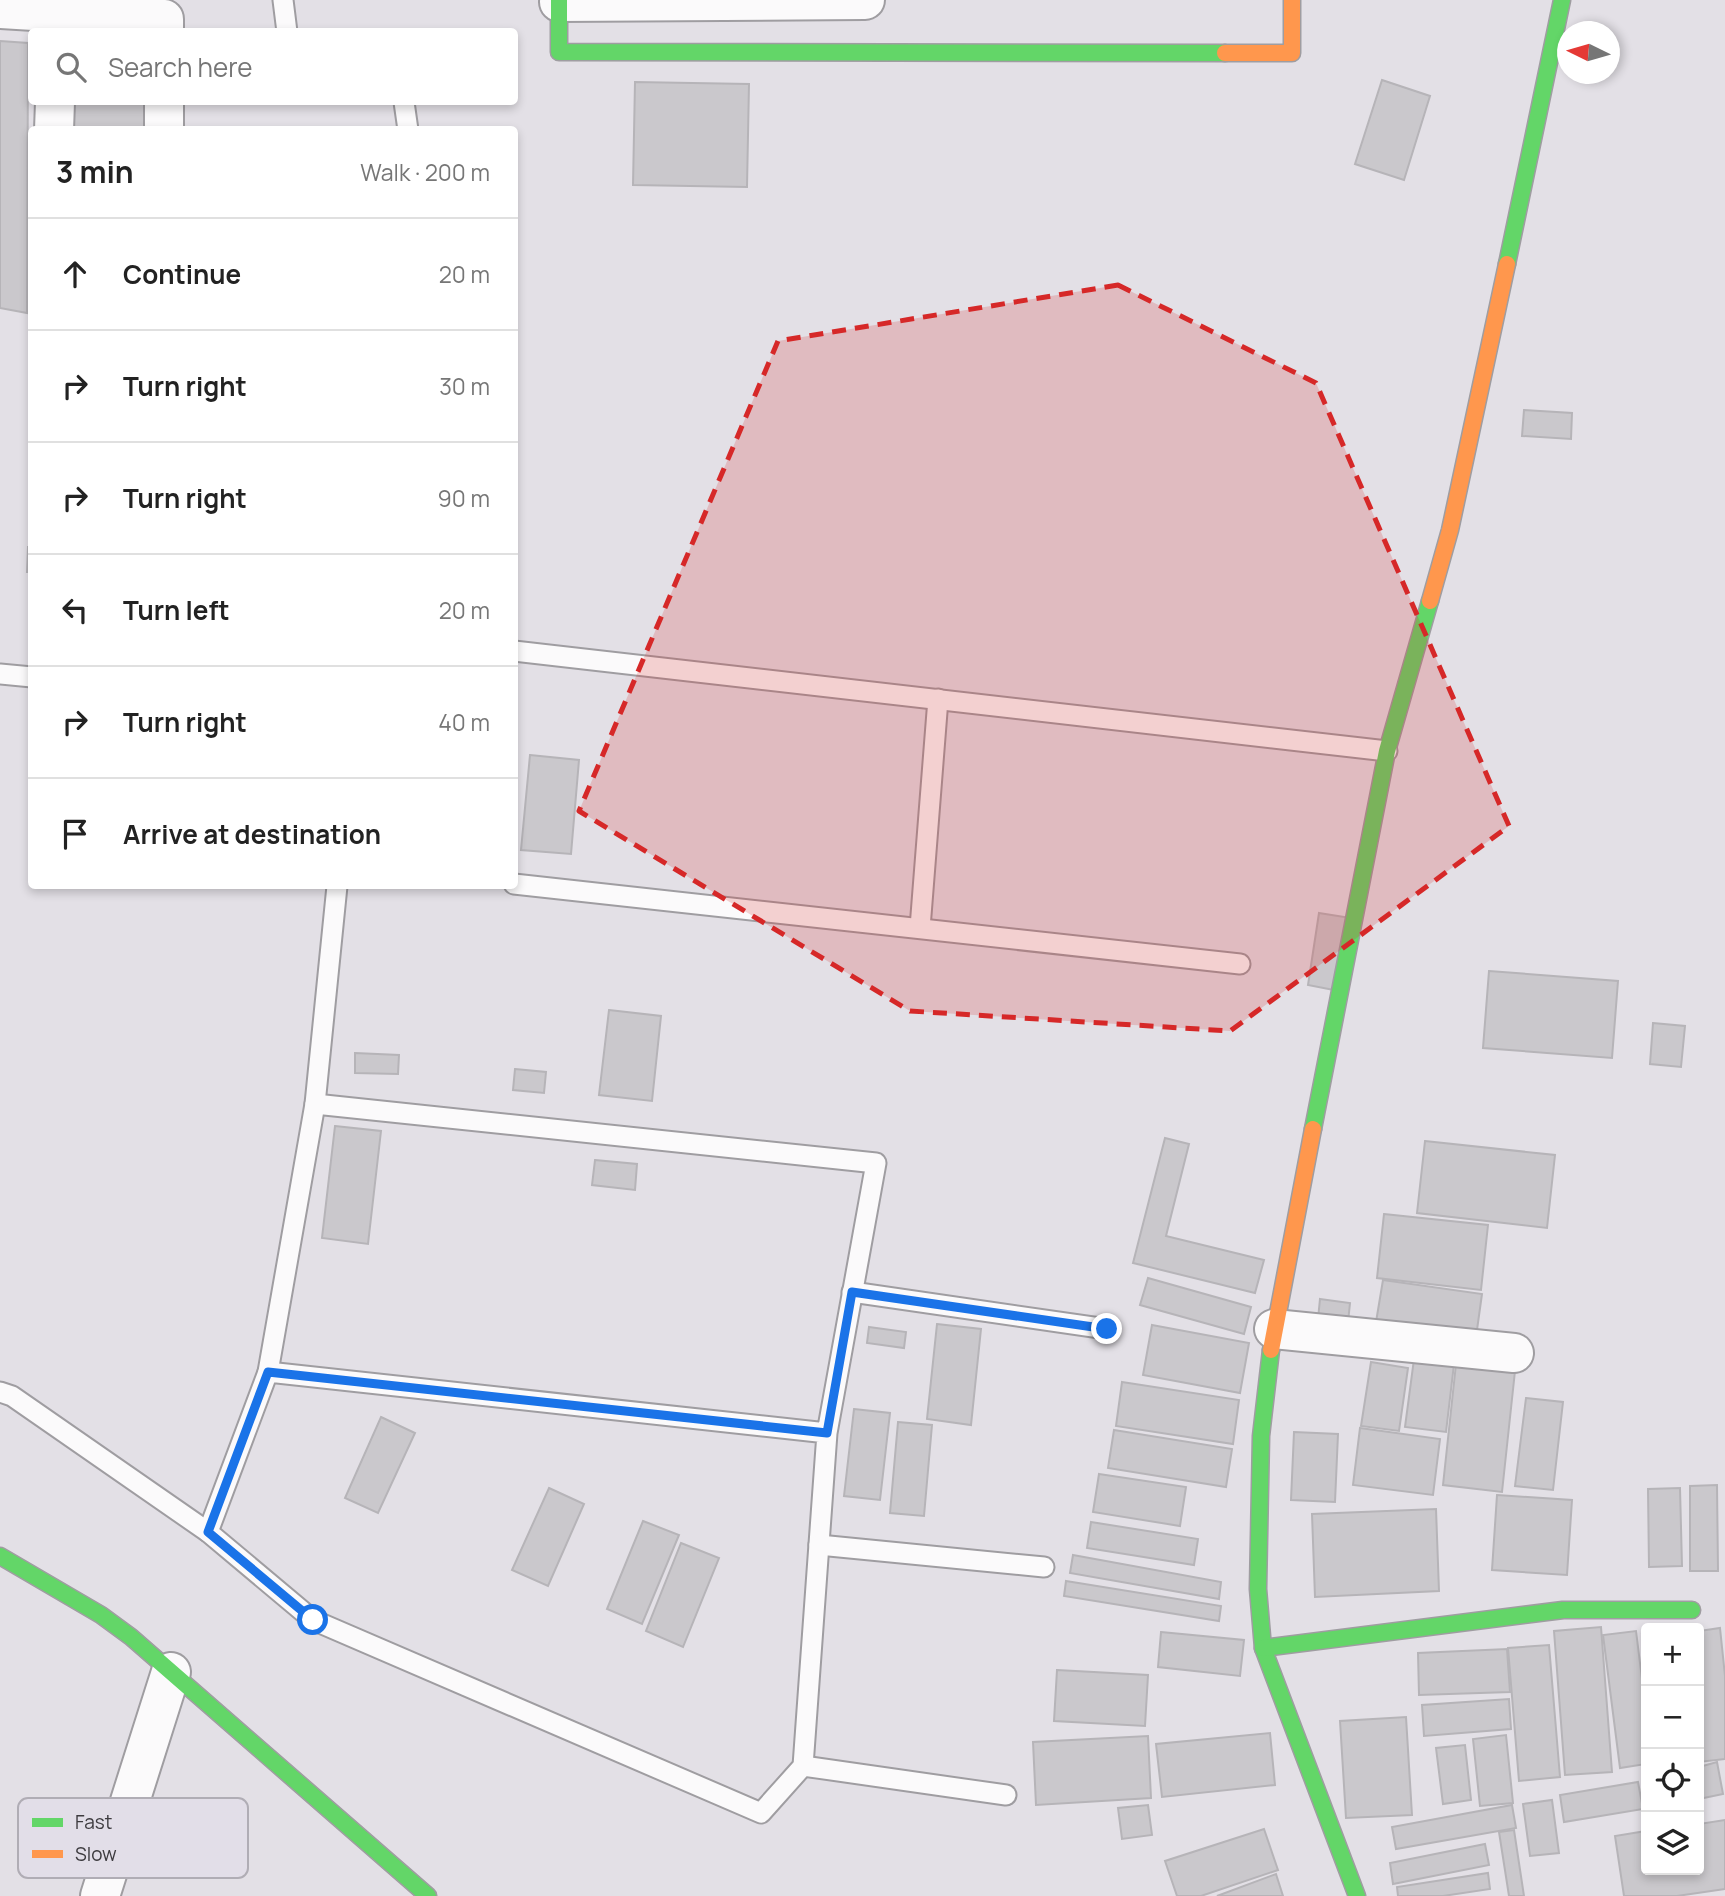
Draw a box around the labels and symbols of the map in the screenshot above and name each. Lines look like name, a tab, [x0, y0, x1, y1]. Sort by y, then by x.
north arrow	[1557, 21, 1620, 84]
route end	[1091, 1313, 1122, 1344]
route start	[297, 1604, 328, 1635]
legend	[18, 1798, 248, 1878]
text: Fast	[75, 1809, 112, 1835]
text: Slow	[75, 1841, 117, 1867]

